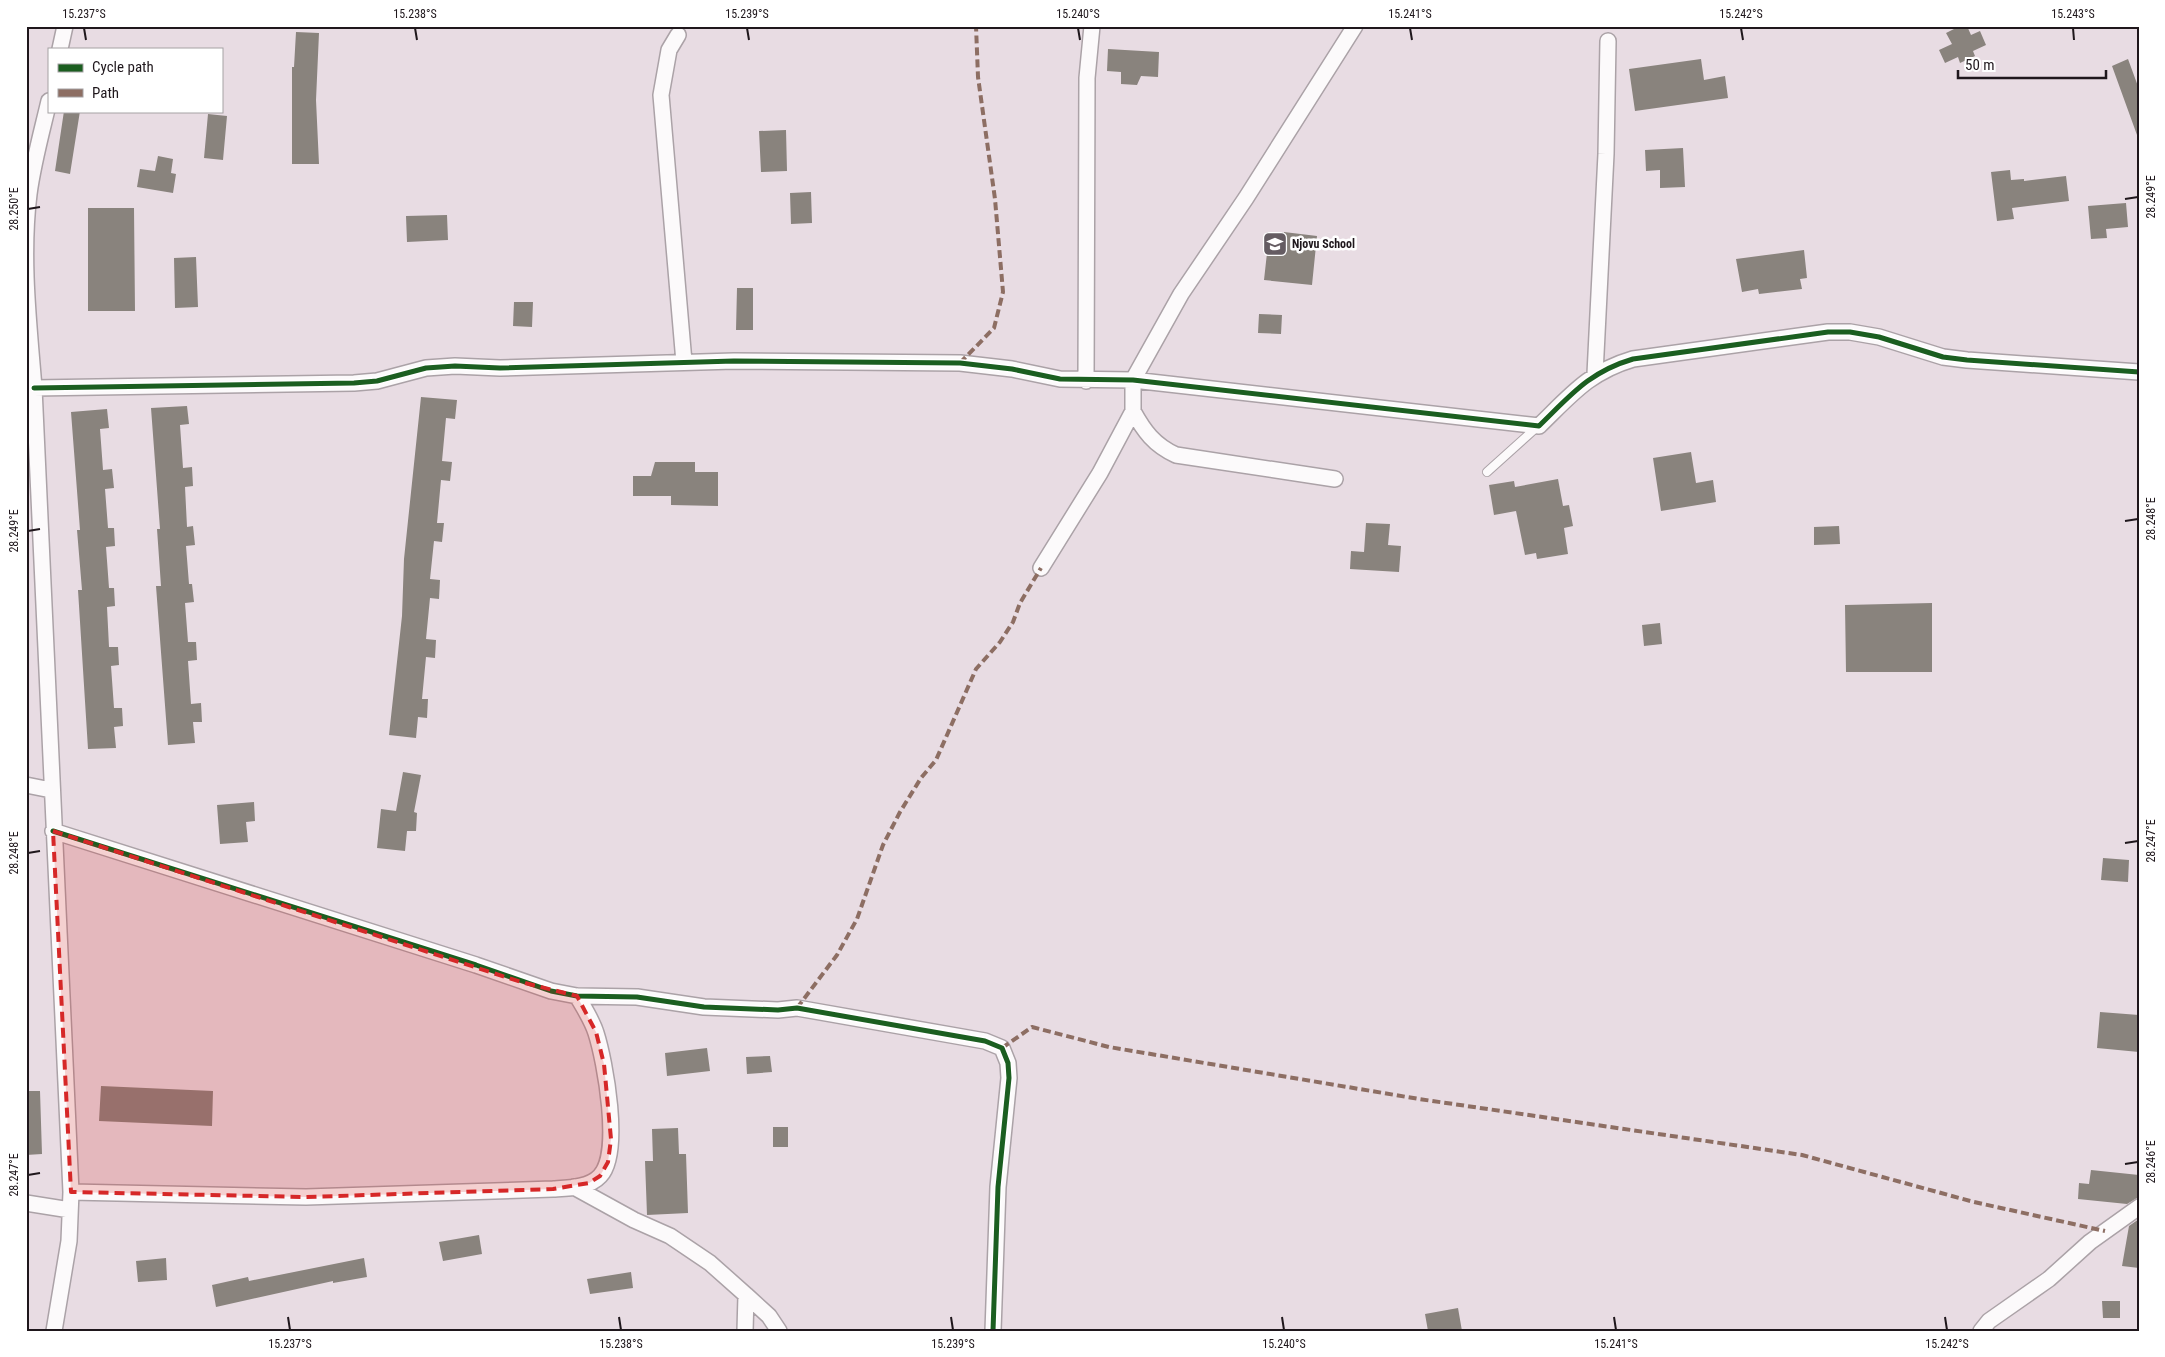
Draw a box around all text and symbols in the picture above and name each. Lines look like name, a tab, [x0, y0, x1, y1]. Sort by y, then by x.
text: 15.237°S	[62, 7, 106, 21]
text: 15.238°S	[393, 7, 437, 21]
text: 15.239°S	[725, 7, 769, 21]
text: 15.240°S	[1056, 7, 1100, 21]
text: 15.241°S	[1388, 7, 1432, 21]
text: 15.242°S	[1719, 7, 1763, 21]
text: 15.243°S	[2051, 7, 2095, 21]
legend	[48, 48, 222, 112]
scale bar	[1958, 48, 2105, 80]
text: 50 m	[1965, 56, 1995, 74]
text: Cycle path	[92, 58, 154, 76]
text: Path	[92, 84, 119, 102]
text: 28.249°E	[2144, 175, 2158, 219]
text: 28.250°E	[7, 187, 21, 231]
school or university icon: Njovu School	[1262, 231, 1288, 257]
place label: Njovu School	[1292, 237, 1355, 251]
text: 28.248°E	[2144, 497, 2158, 541]
text: 28.249°E	[7, 509, 21, 553]
text: 28.247°E	[2144, 819, 2158, 863]
text: 28.248°E	[7, 831, 21, 875]
text: 28.246°E	[2144, 1140, 2158, 1184]
text: 28.247°E	[7, 1153, 21, 1197]
text: 15.237°S	[268, 1337, 312, 1351]
text: 15.238°S	[599, 1337, 643, 1351]
text: 15.239°S	[931, 1337, 975, 1351]
text: 15.240°S	[1262, 1337, 1306, 1351]
text: 15.241°S	[1594, 1337, 1638, 1351]
text: 15.242°S	[1925, 1337, 1969, 1351]

